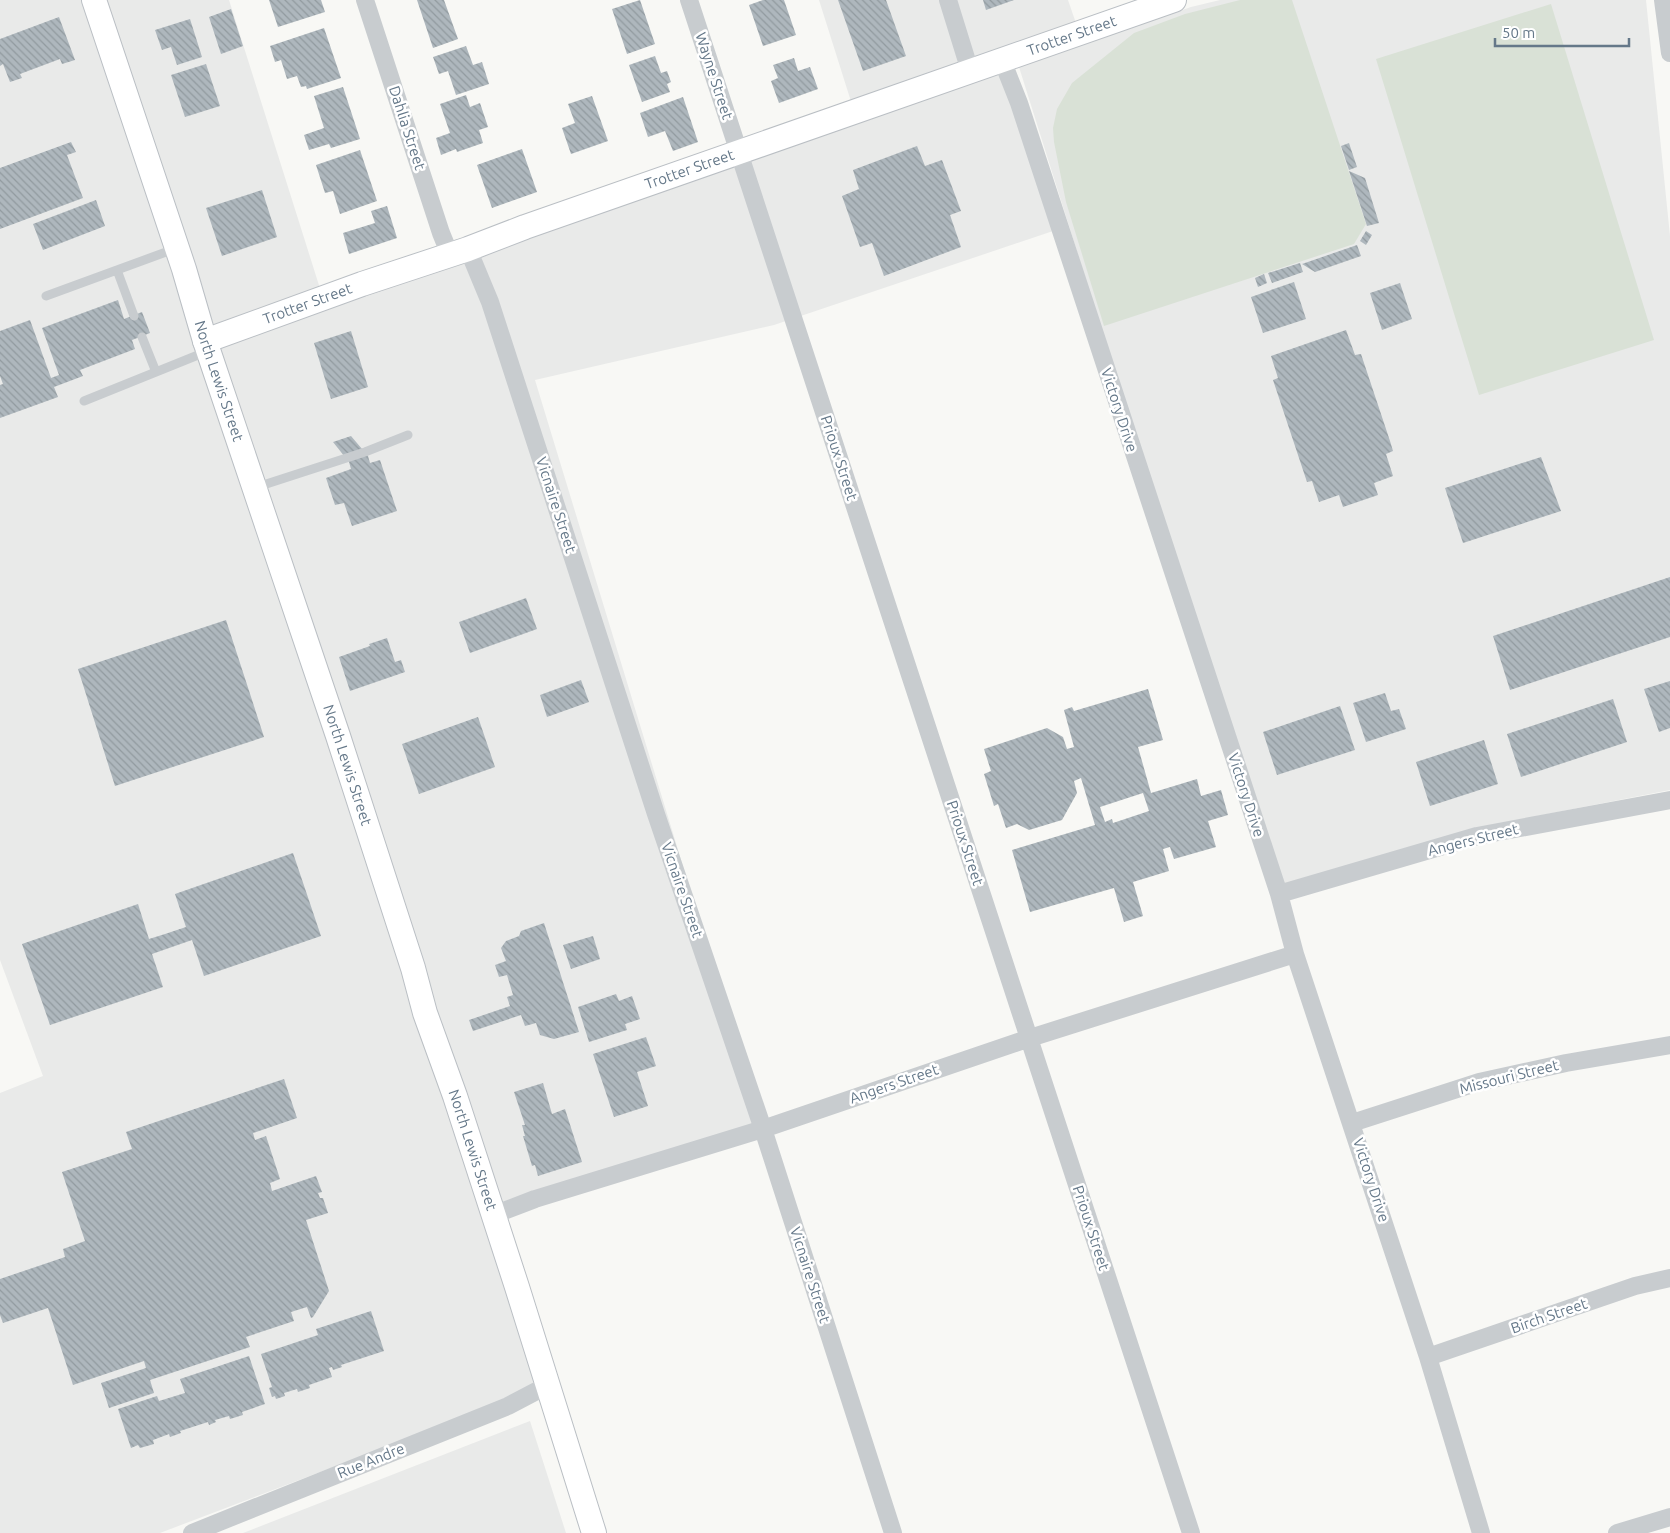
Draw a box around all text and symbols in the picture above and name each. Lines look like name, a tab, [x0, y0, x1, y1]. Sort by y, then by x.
street label: Trotter Street	[1025, 12, 1119, 59]
scale bar	[1495, 15, 1629, 47]
text: 50 m	[1502, 24, 1535, 41]
street label: Wayne Street	[692, 30, 737, 122]
street label: Dahlia Street	[386, 84, 429, 172]
street label: Trotter Street	[642, 146, 736, 192]
street label: Trotter Street	[260, 279, 354, 327]
street label: North Lewis Street	[192, 319, 247, 444]
street label: Victory Drive	[1098, 366, 1141, 454]
street label: Prioux Street	[818, 413, 861, 503]
street label: Vicnaire Street	[533, 455, 580, 555]
street label: North Lewis Street	[320, 702, 375, 828]
street label: Victory Drive	[1225, 751, 1268, 839]
street label: Prioux Street	[944, 798, 987, 888]
street label: Angers Street	[1426, 820, 1520, 859]
street label: Vicnaire Street	[658, 840, 707, 940]
street label: Missouri Street	[1457, 1056, 1560, 1097]
street label: Angers Street	[847, 1060, 941, 1107]
street label: North Lewis Street	[445, 1087, 501, 1213]
street label: Victory Drive	[1350, 1136, 1393, 1224]
street label: Prioux Street	[1070, 1183, 1113, 1273]
street label: Vicnaire Street	[787, 1225, 834, 1325]
street label: Birch Street	[1508, 1294, 1589, 1337]
street label: Rue Andre	[335, 1439, 407, 1482]

